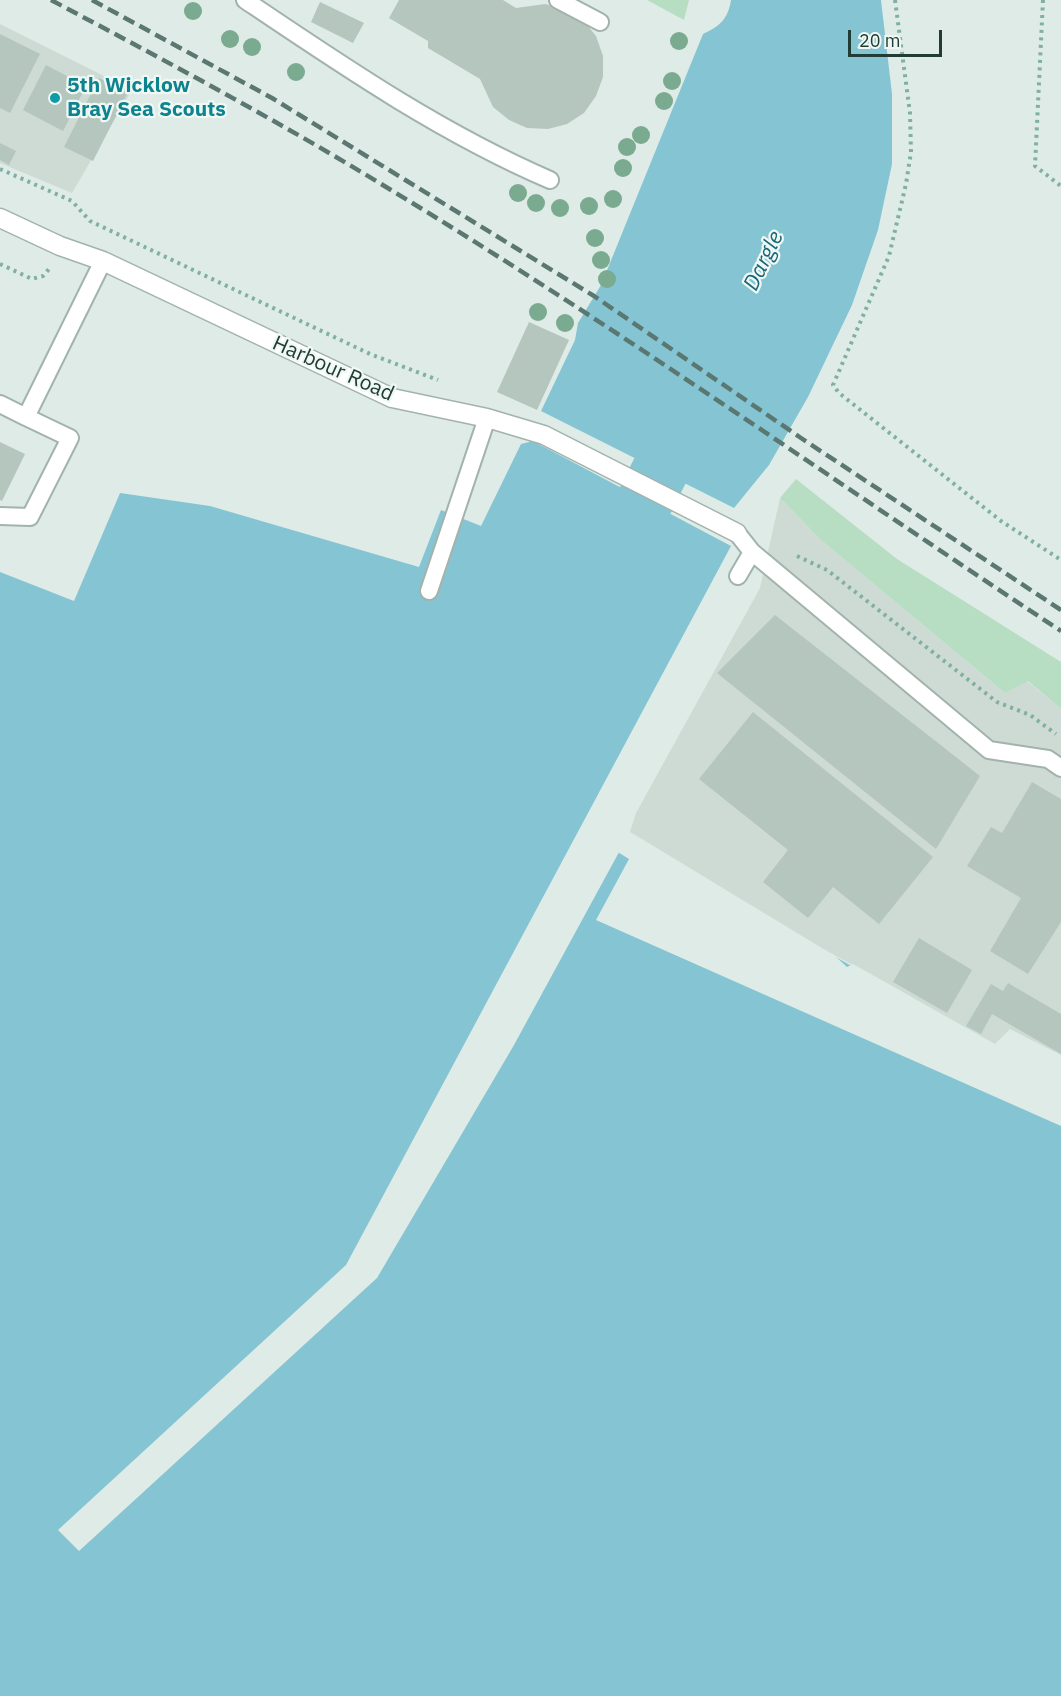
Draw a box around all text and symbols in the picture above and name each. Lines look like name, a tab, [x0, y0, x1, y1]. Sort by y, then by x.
scale bar	[851, 18, 946, 56]
text: 20 m	[859, 29, 901, 52]
place label: 5th Wicklow Bray Sea Scouts	[67, 73, 226, 123]
marker: 5th Wicklow Bray Sea Scouts	[48, 91, 62, 105]
water label: Dargle	[738, 227, 790, 295]
street label: Harbour Road	[268, 331, 398, 407]

